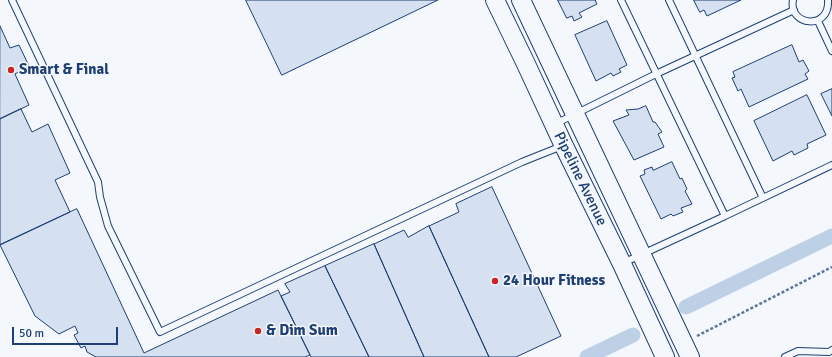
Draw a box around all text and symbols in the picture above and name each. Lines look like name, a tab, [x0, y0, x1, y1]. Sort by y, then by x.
place label: Smart & Final	[19, 61, 109, 79]
marker: Smart & Final	[6, 65, 16, 75]
street label: Pipeline Avenue	[549, 129, 611, 229]
place label: 24 Hour Fitness	[503, 272, 605, 290]
marker: 24 Hour Fitness	[490, 276, 500, 286]
scale bar	[14, 319, 120, 345]
place label: & Dim Sum	[266, 322, 338, 340]
text: 50 m	[19, 326, 44, 341]
marker: & Dim Sum	[253, 326, 263, 336]

